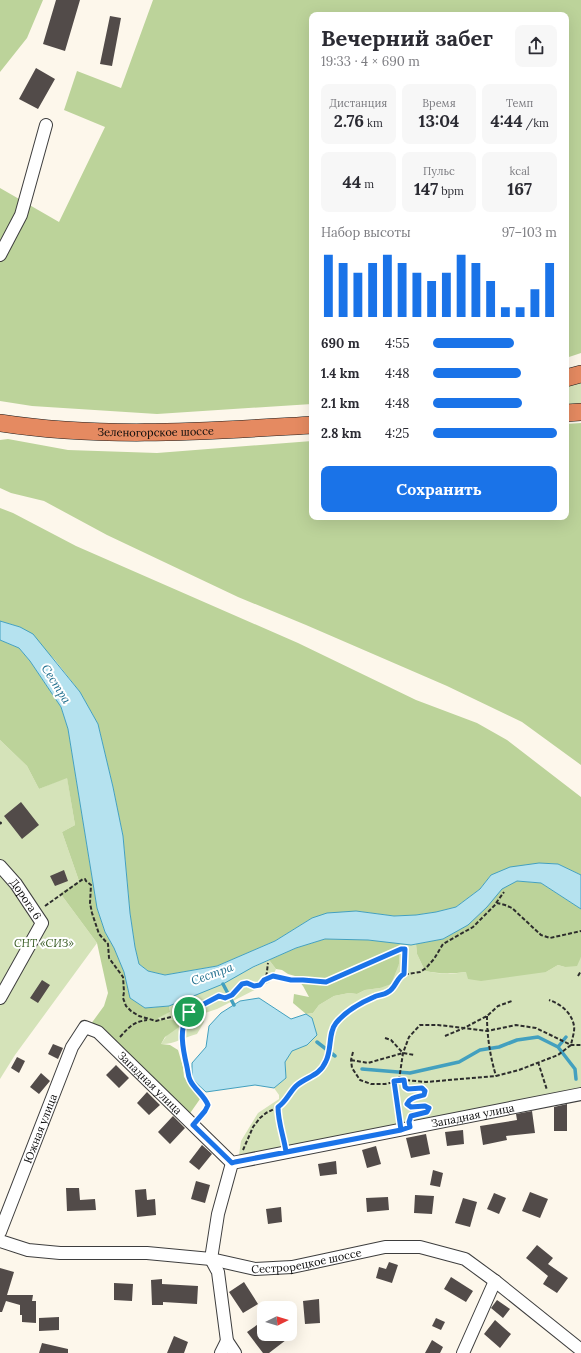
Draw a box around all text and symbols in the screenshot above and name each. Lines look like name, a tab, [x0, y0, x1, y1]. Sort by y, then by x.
text: Вечерний забег	[321, 24, 493, 52]
button: share	[515, 25, 557, 67]
text: 19:33 · 4 × 690 m	[321, 53, 420, 70]
text: Дистанция	[329, 96, 387, 110]
text: Время	[422, 96, 456, 110]
text: Темп	[506, 96, 533, 110]
text: 2.76	[334, 110, 364, 132]
text: 13:04	[419, 110, 459, 132]
text: 4:44	[490, 110, 523, 132]
text: km	[364, 116, 383, 130]
text: /km	[523, 116, 549, 130]
text: Пульс	[423, 164, 455, 178]
text: kcal	[509, 164, 530, 178]
text: 44	[343, 171, 361, 193]
text: m	[361, 177, 374, 191]
text: 147	[414, 178, 438, 200]
text: 167	[507, 178, 532, 200]
text: bpm	[438, 184, 464, 198]
text: Набор высоты	[321, 224, 411, 241]
text: 97–103 m	[502, 224, 557, 241]
text: 690 m	[321, 335, 360, 352]
text: 4:55	[385, 335, 409, 352]
text: 1.4 km	[321, 365, 360, 382]
text: 4:48	[385, 365, 410, 382]
text: 2.1 km	[321, 395, 359, 412]
text: 4:48	[385, 395, 410, 412]
street label: Зеленогорское шоссе	[97, 423, 214, 439]
text: 2.8 km	[321, 425, 362, 442]
text: 4:25	[385, 425, 409, 442]
button: Сохранить	[321, 466, 557, 512]
water label: Сестра	[39, 661, 75, 707]
street label: Дорога 6	[7, 875, 45, 922]
park label: СНТ «СИЗ»	[14, 936, 74, 950]
water label: Сестра	[189, 959, 235, 988]
pin	[172, 995, 206, 1029]
icon: arrive	[178, 1001, 200, 1023]
street label: Западная улица	[115, 1048, 185, 1118]
street label: Южная улица	[20, 1092, 60, 1165]
street label: Западная улица	[430, 1100, 516, 1130]
street label: Сестрорецкое шоссе	[251, 1245, 363, 1276]
north arrow	[257, 1301, 297, 1341]
map controls	[257, 1301, 297, 1341]

